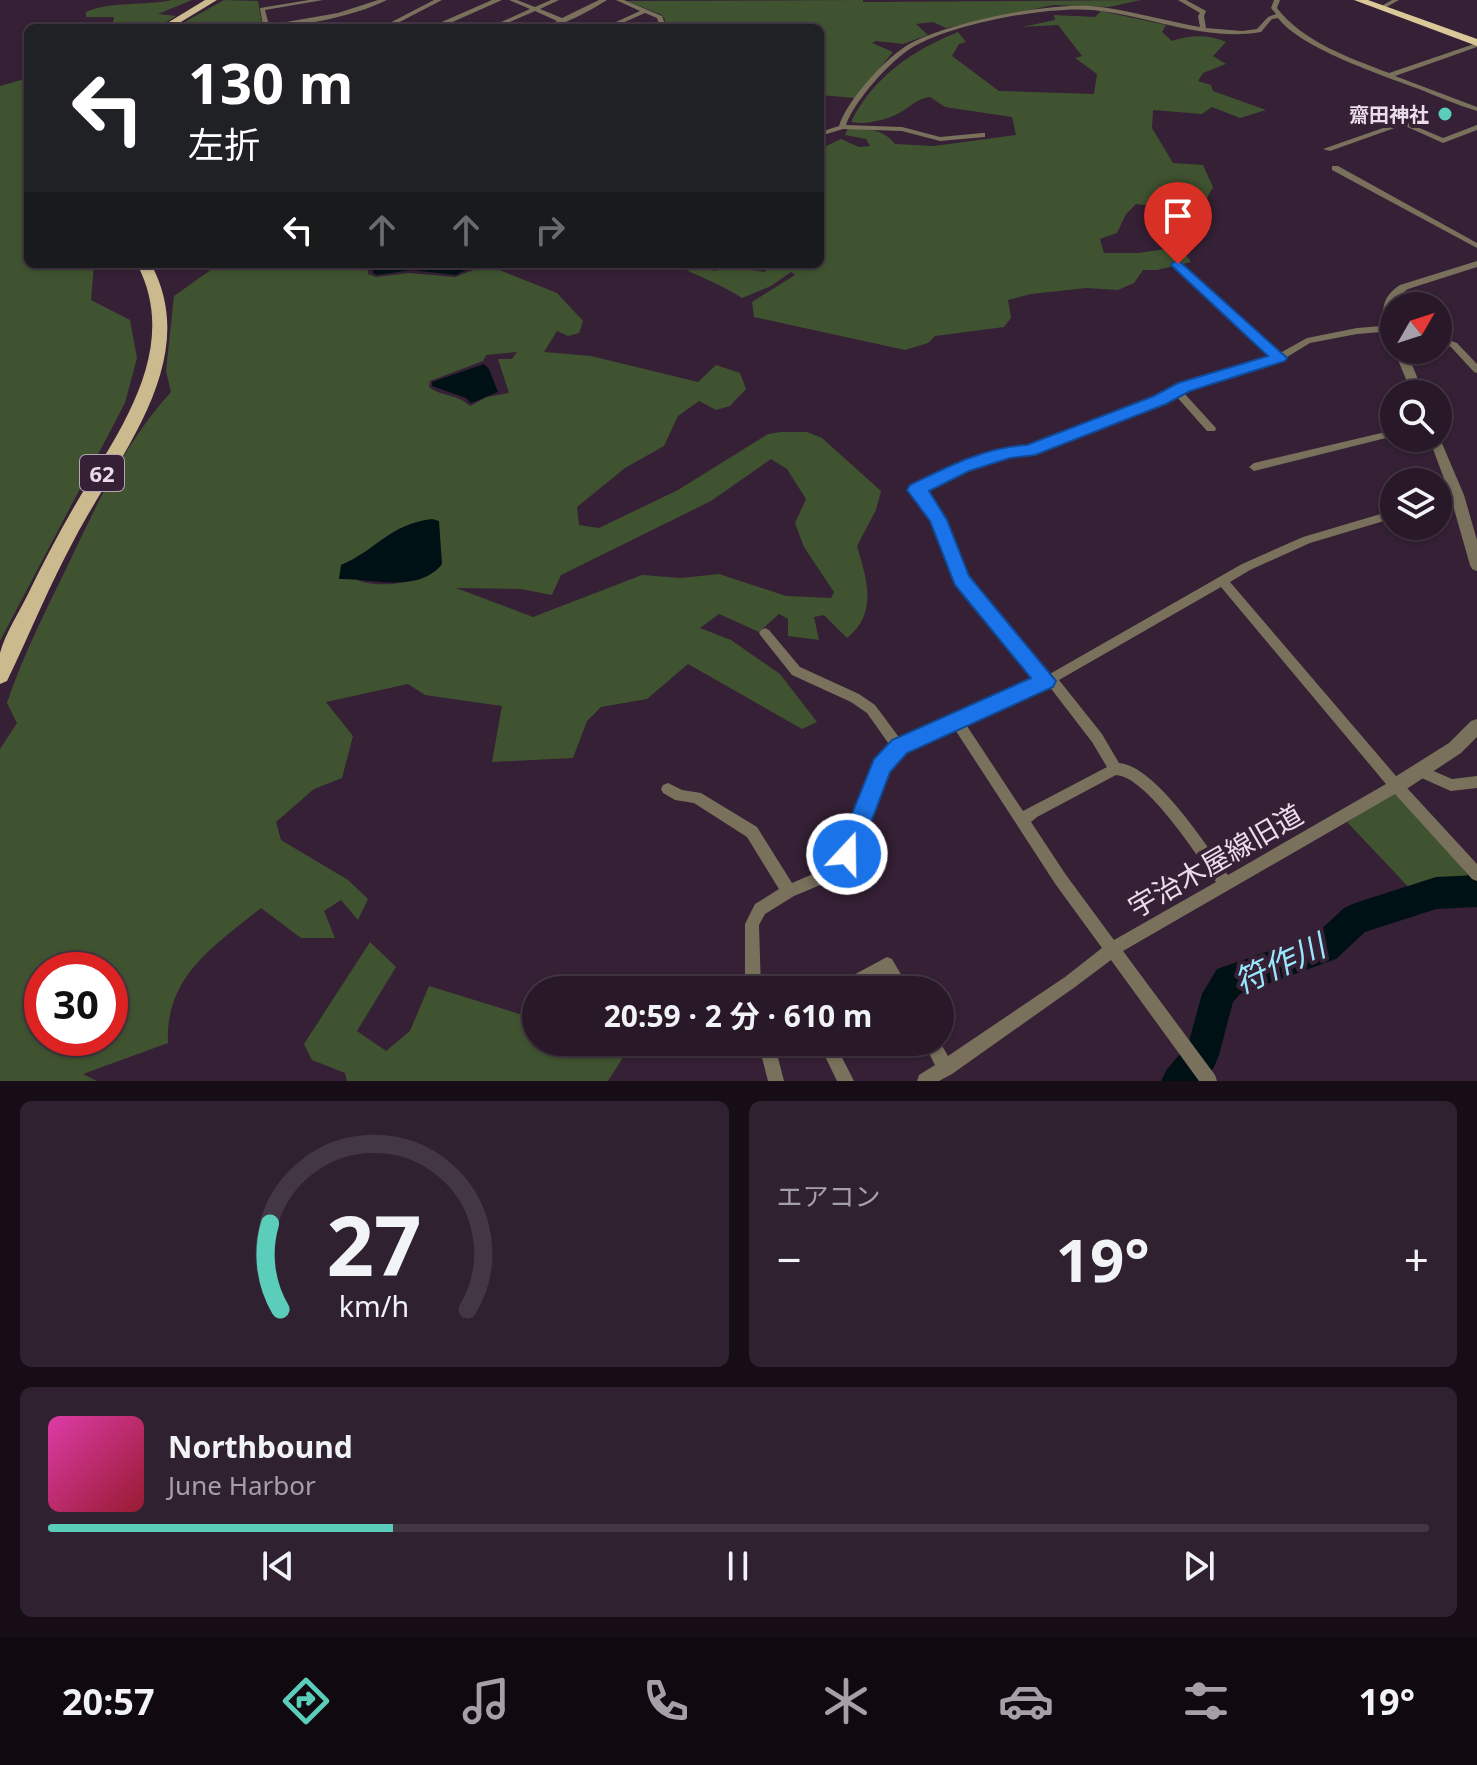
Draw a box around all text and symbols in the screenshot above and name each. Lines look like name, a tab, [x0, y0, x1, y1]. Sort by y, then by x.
text: 130 m	[188, 44, 353, 120]
icon: left	[56, 56, 160, 160]
place label: 齋田神社	[1349, 101, 1429, 128]
marker: 齋田神社	[1436, 105, 1454, 123]
text: 左折	[188, 120, 260, 169]
pin	[1144, 182, 1212, 264]
icon: arrive	[1156, 194, 1200, 238]
icon: left	[276, 208, 320, 252]
icon: ahead	[360, 208, 404, 252]
icon: ahead	[444, 208, 488, 252]
icon: right	[528, 208, 572, 252]
north arrow	[1380, 292, 1452, 364]
map controls	[1380, 292, 1452, 540]
button: search	[1380, 380, 1452, 452]
road number: 62	[80, 455, 124, 491]
button: layers	[1380, 468, 1452, 540]
street label: 宇治木屋線旧道	[1121, 795, 1309, 925]
position arrow	[805, 812, 889, 896]
water label: 符作川	[1226, 922, 1334, 1003]
speed limit sign: 30	[24, 952, 128, 1056]
text: 20:59 · 2 分 · 610 m	[604, 995, 872, 1036]
text: エアコン	[777, 1178, 881, 1214]
text: 27	[327, 1187, 422, 1300]
text: 19°	[1056, 1218, 1150, 1300]
text: −	[777, 1229, 802, 1289]
text: +	[1404, 1229, 1429, 1289]
text: km/h	[339, 1286, 409, 1325]
text: Northbound	[168, 1426, 353, 1467]
text: June Harbor	[168, 1467, 316, 1503]
icon: previous	[256, 1544, 300, 1588]
icon: pause	[716, 1544, 760, 1588]
icon: next	[1177, 1544, 1221, 1588]
icon: directions	[278, 1673, 334, 1729]
icon: music	[458, 1673, 514, 1729]
icon: phone	[638, 1673, 694, 1729]
icon: climate	[818, 1673, 874, 1729]
icon: car	[998, 1673, 1054, 1729]
icon: filters	[1178, 1673, 1234, 1729]
text: 20:57	[62, 1677, 154, 1726]
text: 19°	[1358, 1677, 1415, 1726]

